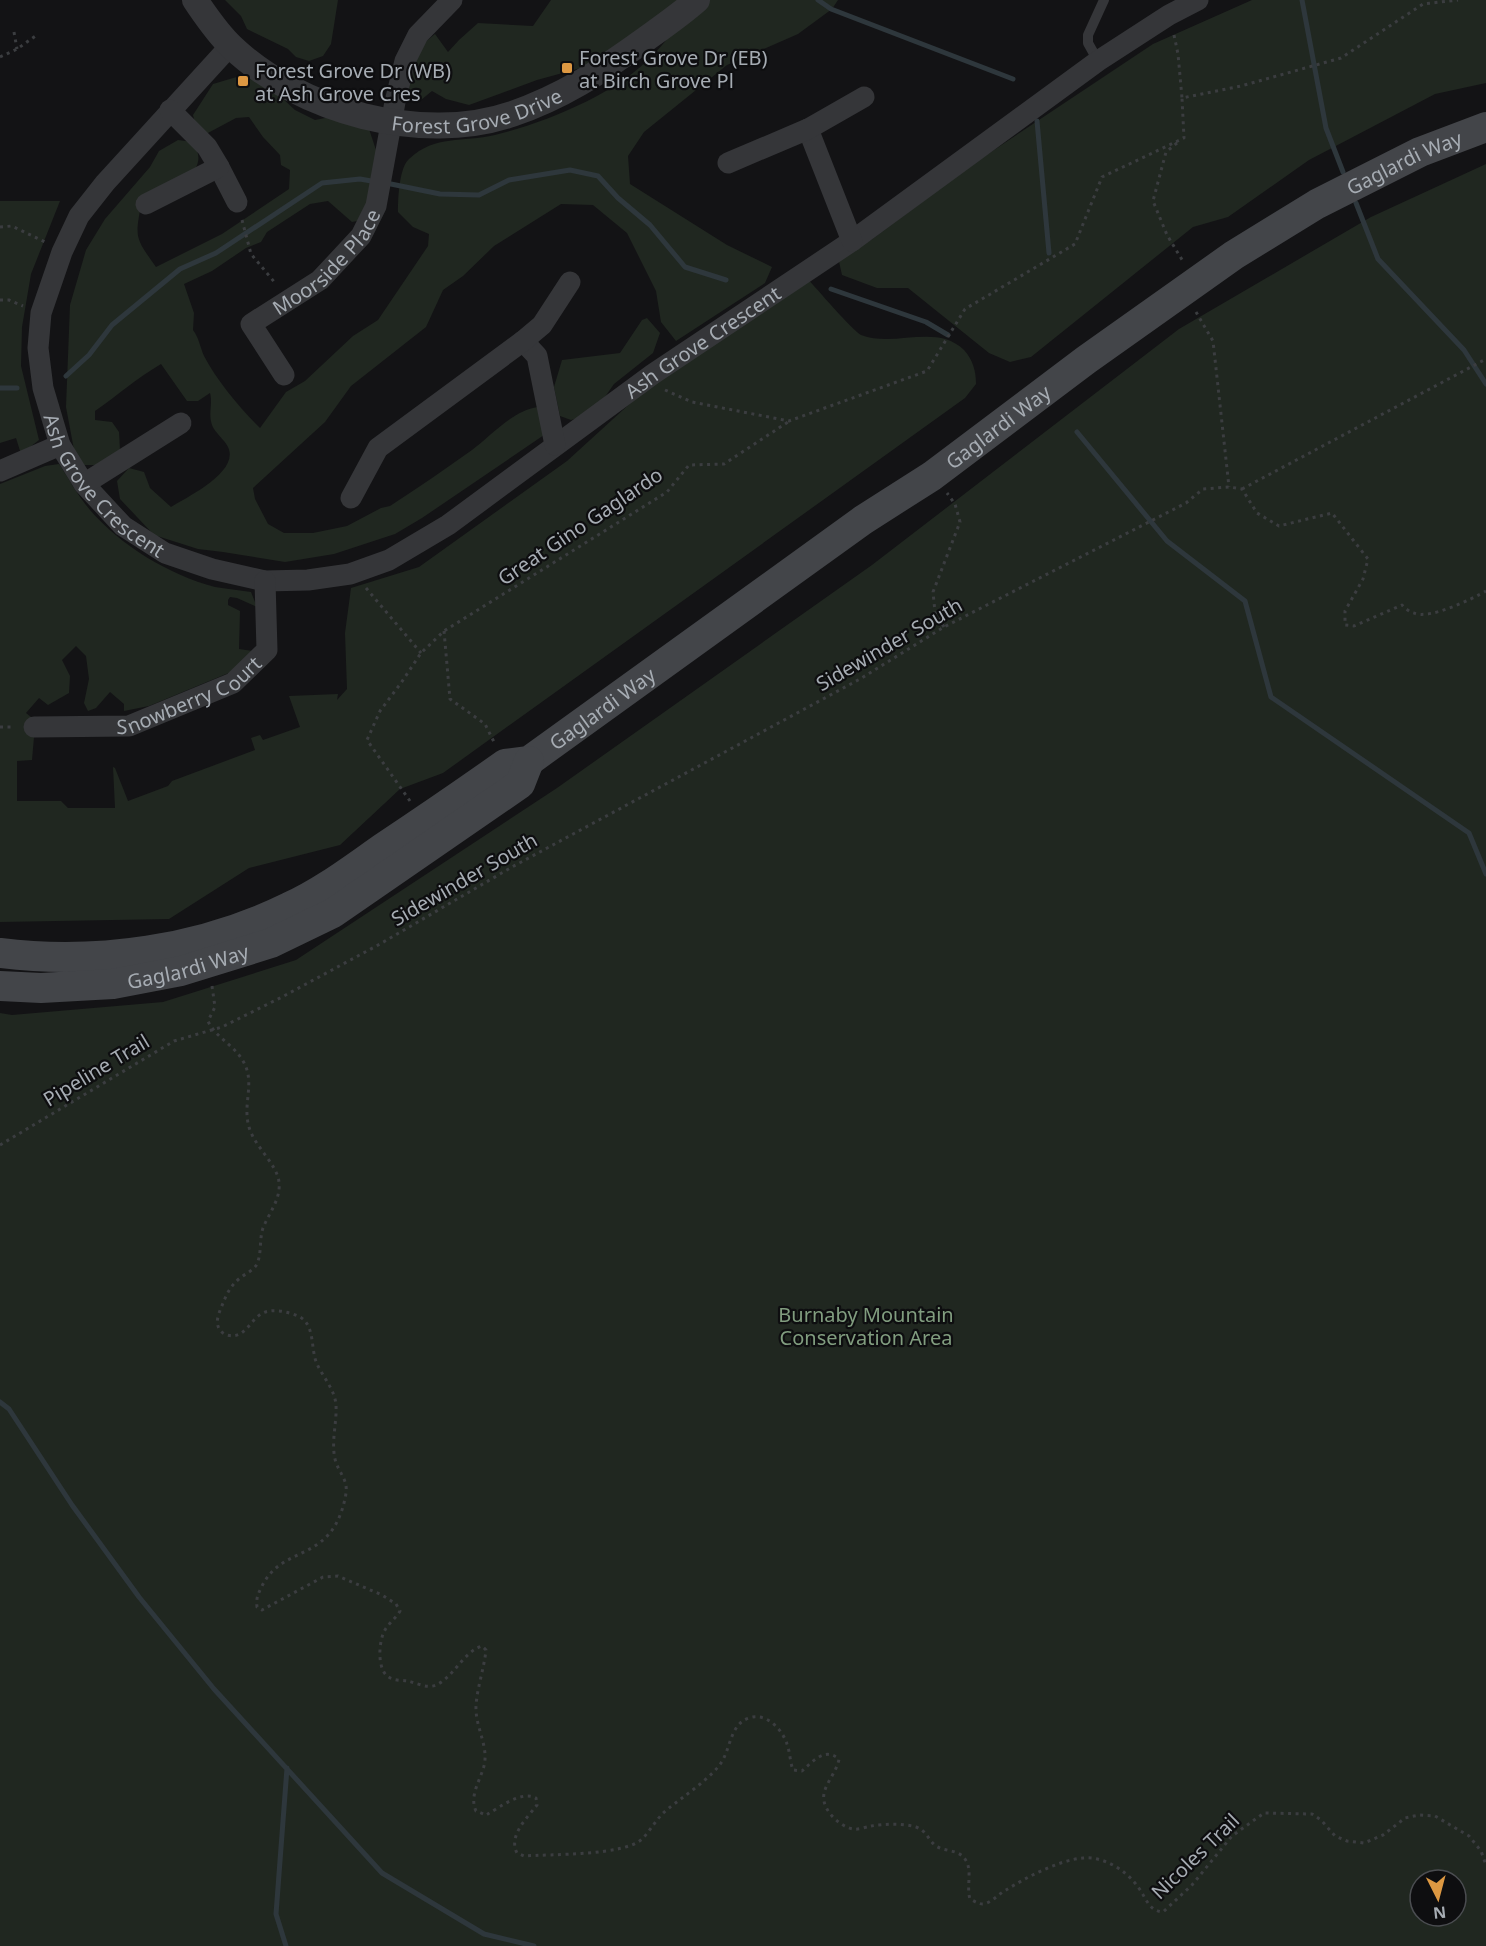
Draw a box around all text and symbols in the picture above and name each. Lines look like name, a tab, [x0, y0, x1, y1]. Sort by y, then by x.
place label: Forest Grove Dr (EB) at Birch Grove Pl	[579, 44, 768, 94]
place label: Forest Grove Dr (WB) at Ash Grove Cres	[255, 57, 451, 107]
marker: Forest Grove Dr (EB) at Birch Grove Pl	[560, 61, 574, 75]
marker: Forest Grove Dr (WB) at Ash Grove Cres	[236, 74, 250, 88]
street label: Forest Grove Drive	[390, 81, 566, 139]
street label: Gaglardi Way	[1341, 124, 1466, 201]
street label: Moorside Place	[267, 204, 386, 321]
street label: Ash Grove Crescent	[619, 279, 786, 404]
street label: Gaglardi Way	[940, 378, 1056, 475]
street label: Ash Grove Crescent	[38, 410, 170, 563]
street label: Great Gino Gaglardo	[492, 461, 668, 591]
street label: Sidewinder South	[811, 591, 967, 697]
street label: Snowberry Court	[116, 650, 267, 740]
street label: Gaglardi Way	[544, 660, 661, 756]
street label: Sidewinder South	[386, 826, 542, 932]
street label: Gaglardi Way	[125, 937, 253, 995]
street label: Pipeline Trail	[38, 1028, 154, 1112]
park label: Burnaby Mountain Conservation Area	[778, 1301, 954, 1351]
street label: Nicoles Trail	[1145, 1807, 1245, 1905]
north arrow	[1408, 1868, 1468, 1928]
text: N	[1432, 1901, 1447, 1925]

